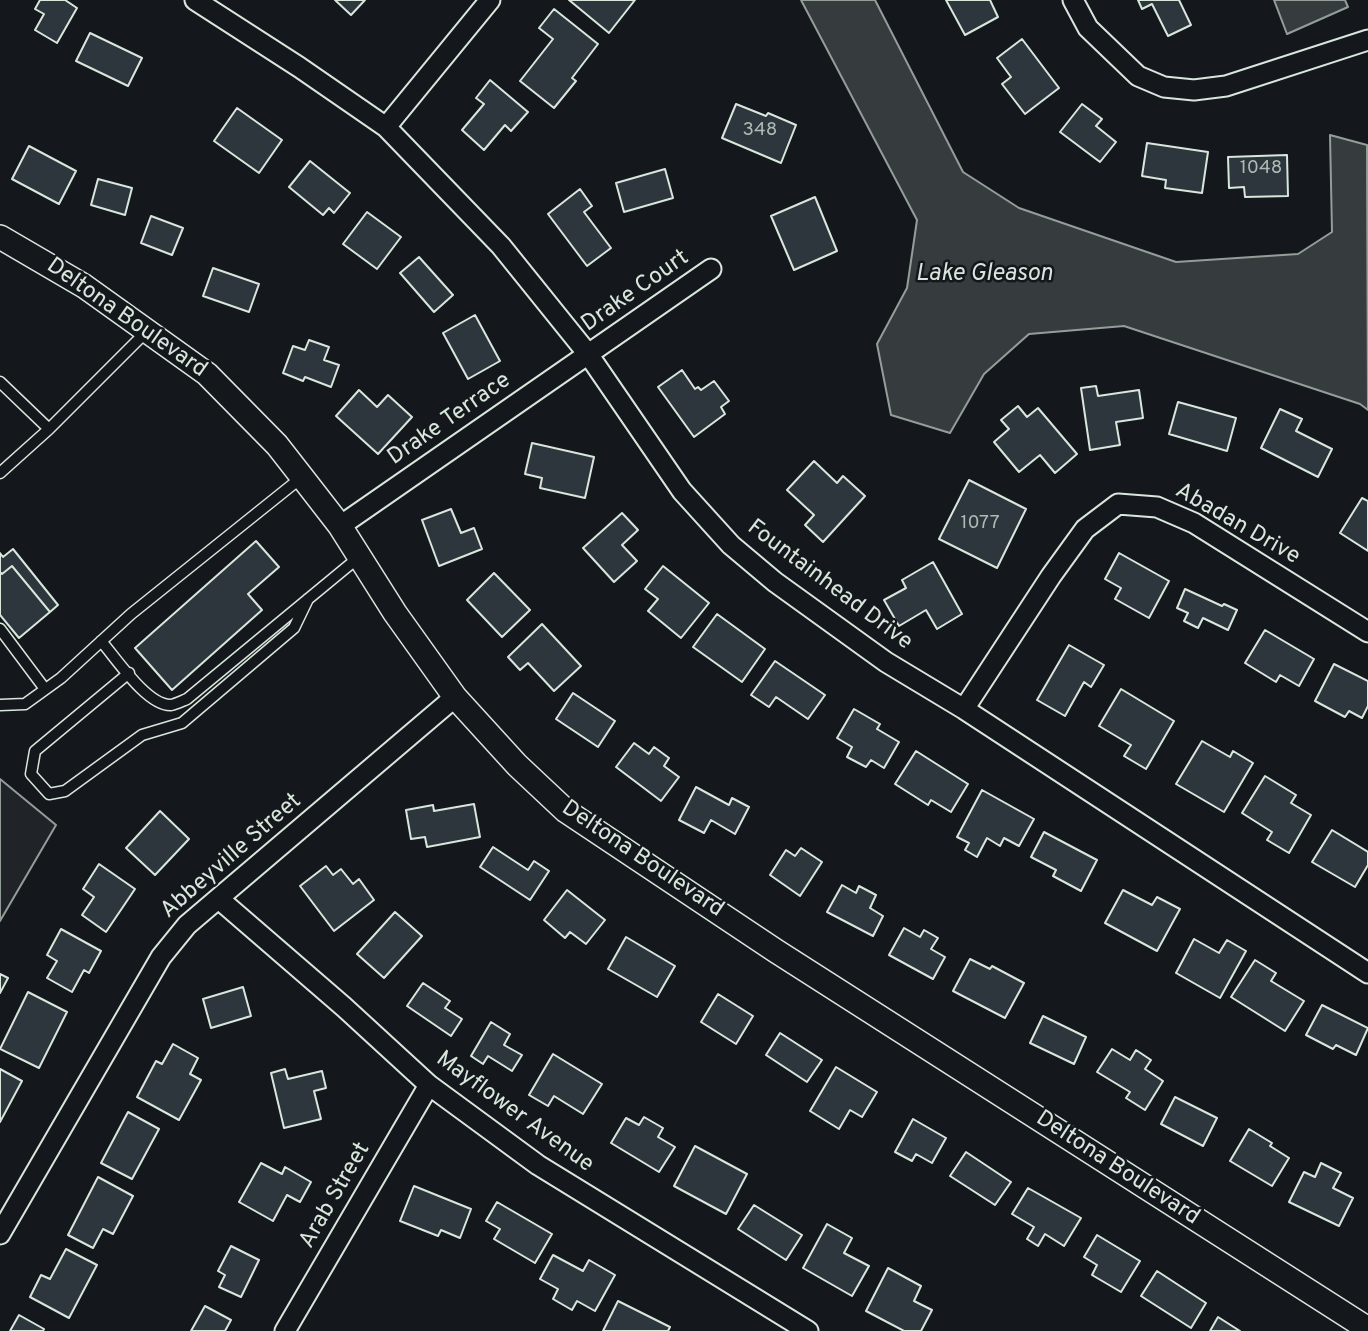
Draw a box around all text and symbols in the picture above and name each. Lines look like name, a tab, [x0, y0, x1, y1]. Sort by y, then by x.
house number: 348	[743, 120, 777, 142]
house number: 1048	[1240, 158, 1282, 180]
street label: Drake Court	[577, 245, 695, 339]
street label: Deltona Boulevard	[40, 253, 212, 385]
water label: Lake Gleason	[915, 261, 1053, 289]
street label: Drake Terrace	[383, 368, 517, 472]
street label: Abadan Drive	[1170, 478, 1304, 572]
house number: 1077	[960, 513, 1000, 535]
street label: Fountainhead Drive	[741, 515, 917, 657]
street label: Abbeyville Street	[156, 788, 308, 926]
street label: Deltona Boulevard	[556, 796, 728, 924]
street label: Mayflower Avenue	[430, 1046, 598, 1180]
street label: Deltona Boulevard	[1030, 1106, 1204, 1232]
street label: Arab Street	[295, 1138, 377, 1254]

